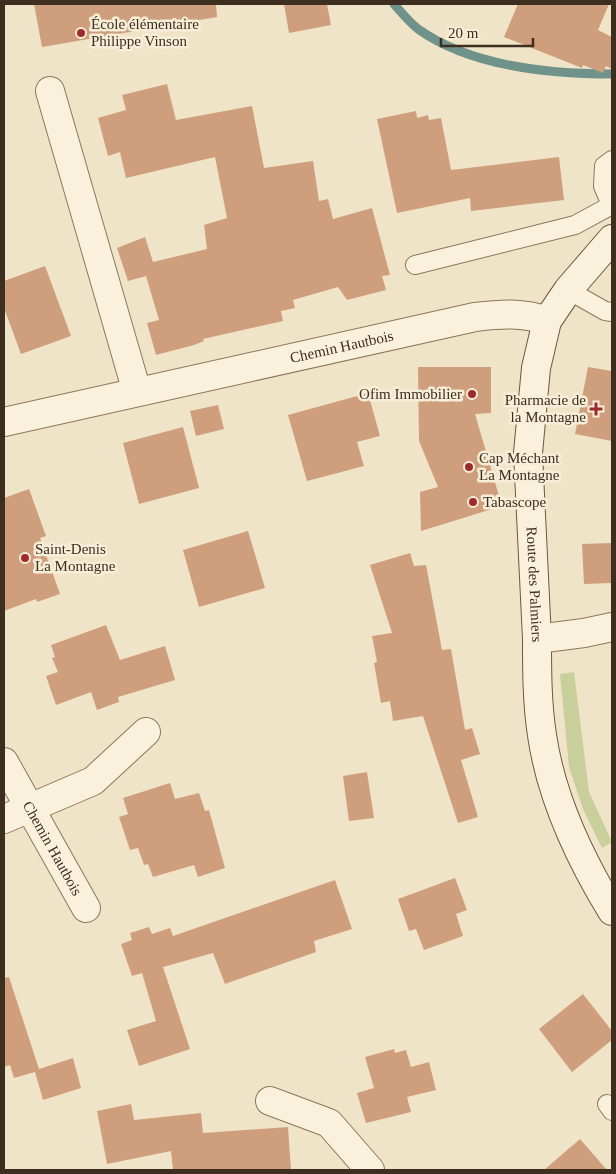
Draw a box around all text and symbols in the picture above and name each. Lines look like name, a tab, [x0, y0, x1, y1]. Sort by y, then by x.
scale bar	[441, 15, 534, 47]
place label: École élémentaire Philippe Vinson	[91, 16, 199, 49]
text: 20 m	[448, 25, 479, 41]
marker: École élémentaire Philippe Vinson	[75, 27, 87, 39]
street label: Chemin Hautbois	[288, 327, 395, 366]
place label: Ofim Immobilier	[359, 386, 462, 402]
marker: Ofim Immobilier	[466, 388, 478, 400]
place label: Pharmacie de la Montagne	[505, 392, 586, 425]
marker: Pharmacie de la Montagne	[590, 403, 602, 415]
place label: Cap Méchant La Montagne	[479, 450, 560, 483]
marker: Cap Méchant La Montagne	[463, 461, 475, 473]
place label: Tabascope	[483, 494, 546, 510]
marker: Tabascope	[467, 496, 479, 508]
street label: Route des Palmiers	[524, 526, 545, 642]
place label: Saint-Denis La Montagne	[35, 541, 116, 574]
marker: Saint-Denis La Montagne	[19, 552, 31, 564]
street label: Chemin Hautbois	[20, 798, 85, 898]

